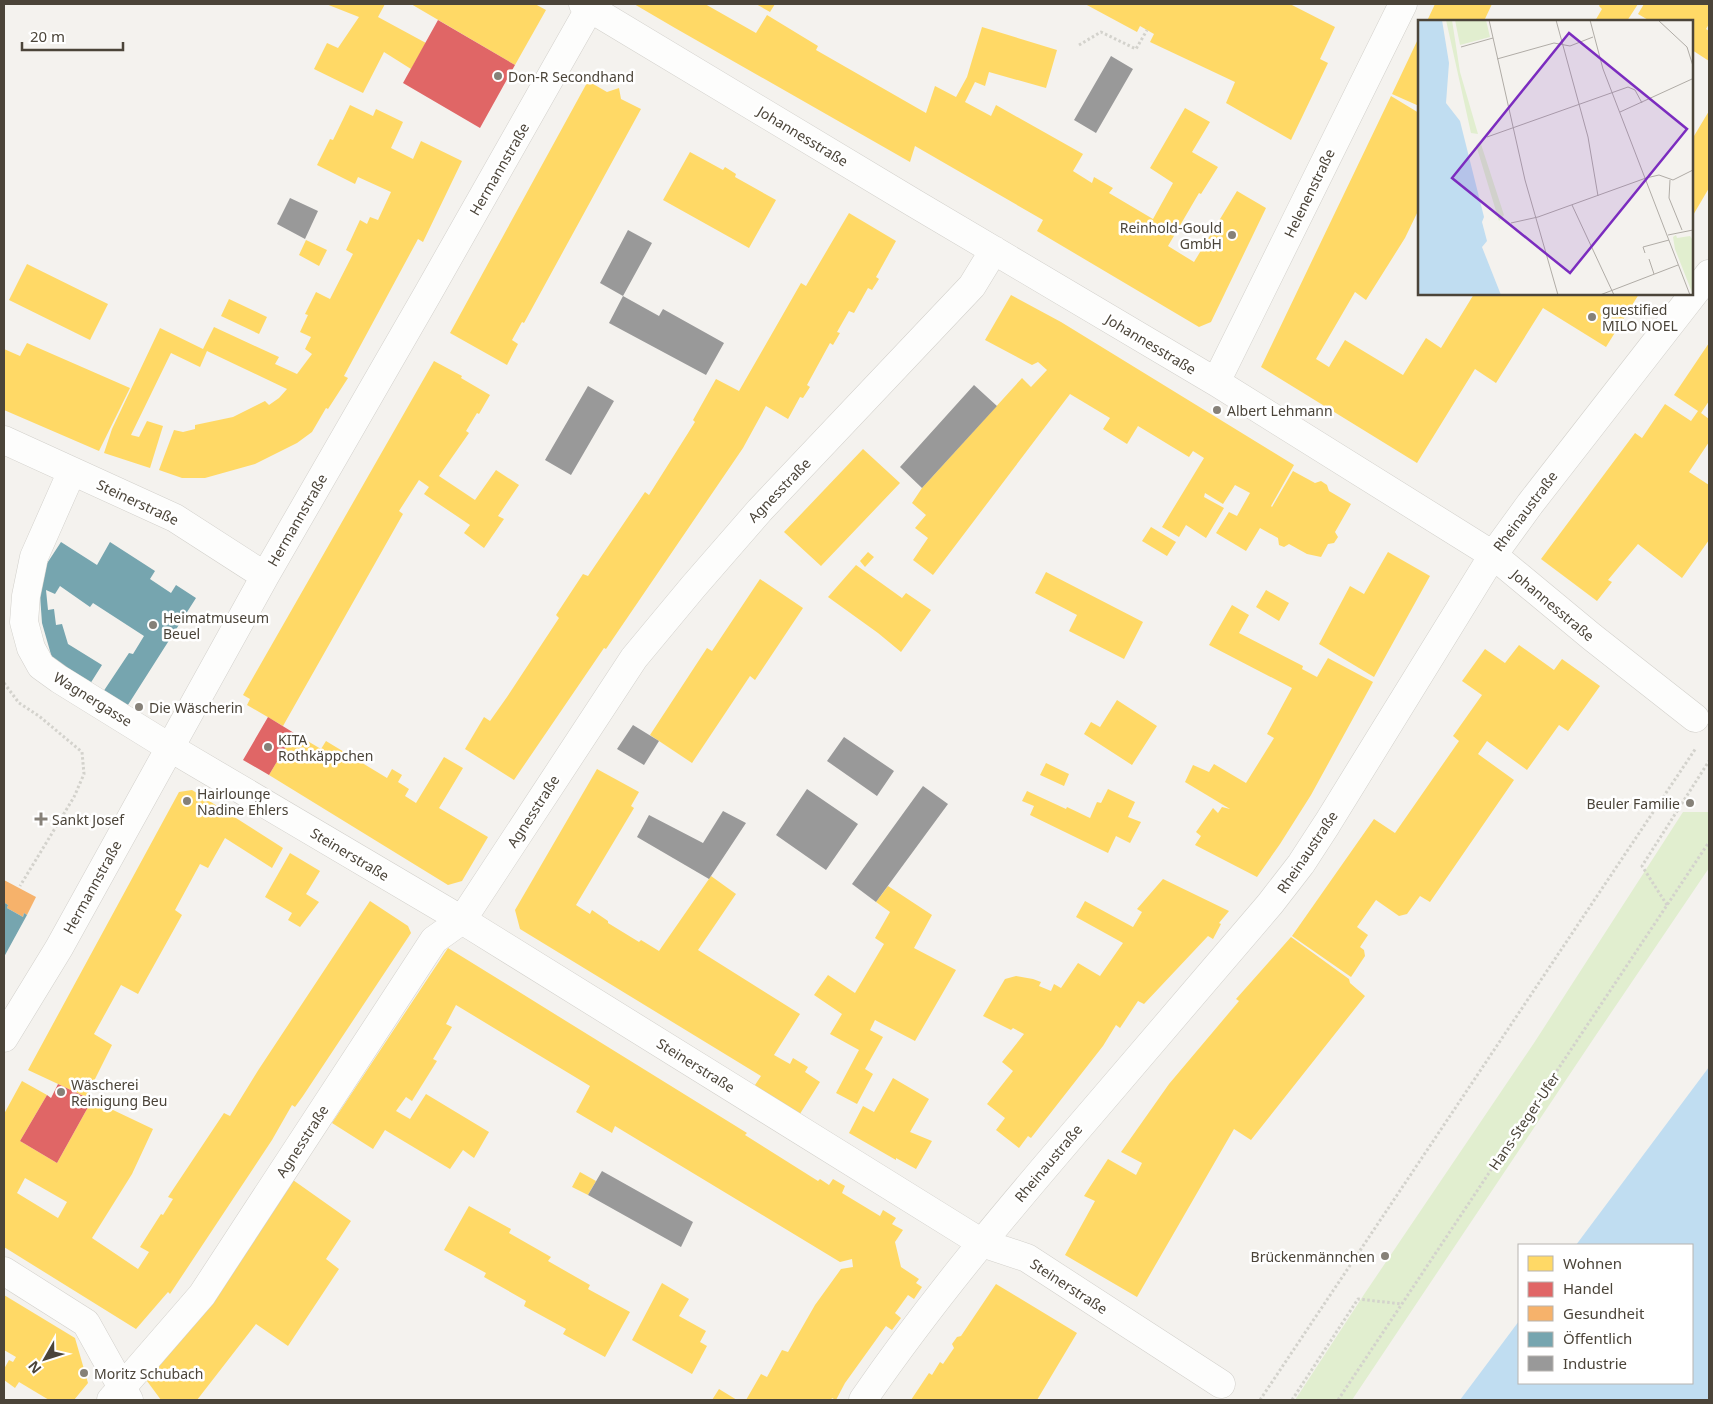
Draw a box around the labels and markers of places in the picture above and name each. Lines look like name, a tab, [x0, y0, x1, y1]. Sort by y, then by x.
place label: Don-R Secondhand	[508, 67, 634, 86]
marker: Don-R Secondhand	[492, 70, 504, 82]
place label: Reinhold-Gould GmbH	[1120, 218, 1222, 253]
marker: Reinhold-Gould GmbH	[1226, 229, 1238, 241]
place label: guestified MILO NOEL	[1602, 300, 1678, 335]
marker: guestified MILO NOEL	[1586, 311, 1598, 323]
place label: Albert Lehmann	[1227, 401, 1333, 420]
marker: Albert Lehmann	[1211, 404, 1223, 416]
place label: Heimatmuseum Beuel	[163, 608, 269, 643]
marker: Heimatmuseum Beuel	[147, 619, 159, 631]
place label: Die Wäscherin	[149, 698, 243, 717]
marker: Die Wäscherin	[133, 701, 145, 713]
place label: KITA Rothkäppchen	[278, 730, 373, 765]
marker: KITA Rothkäppchen	[262, 741, 274, 753]
place label: Hairlounge Nadine Ehlers	[197, 784, 289, 819]
place label: Beuler Familie	[1586, 794, 1680, 813]
marker: Hairlounge Nadine Ehlers	[181, 795, 193, 807]
marker: Beuler Familie	[1684, 797, 1696, 809]
place label: Sankt Josef	[52, 810, 125, 829]
marker: Sankt Josef	[34, 812, 48, 826]
place label: Wäscherei Reinigung Beu	[71, 1075, 167, 1110]
marker: Wäscherei Reinigung Beu	[55, 1086, 67, 1098]
place label: Brückenmännchen	[1251, 1247, 1375, 1266]
marker: Brückenmännchen	[1379, 1250, 1391, 1262]
place label: Moritz Schubach	[94, 1364, 203, 1383]
marker: Moritz Schubach	[78, 1367, 90, 1379]

